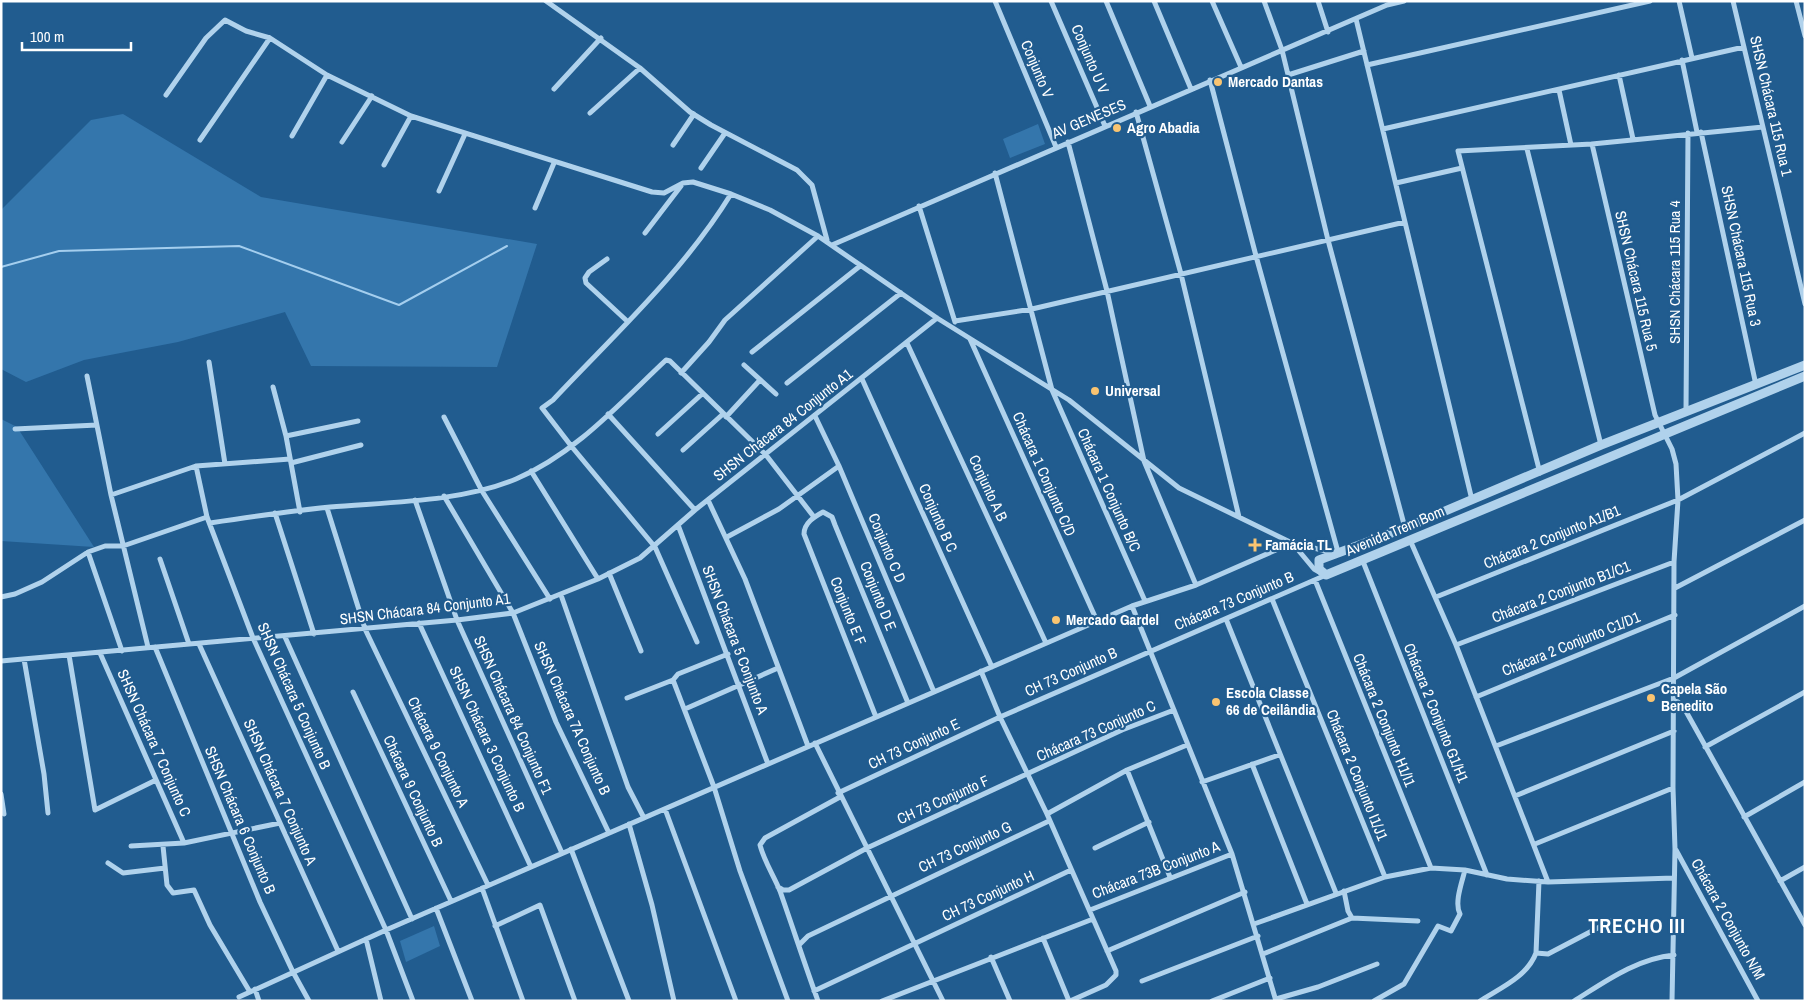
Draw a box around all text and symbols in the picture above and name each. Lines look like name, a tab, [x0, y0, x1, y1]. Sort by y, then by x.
scale bar	[22, 20, 131, 52]
street label: Conjunto U V	[1067, 21, 1115, 97]
text: 100 m	[30, 26, 64, 47]
street label: SHSN Chácara 115 Rua 1	[1745, 34, 1798, 178]
street label: Conjunto V	[1016, 37, 1059, 102]
place label: Mercado Dantas	[1228, 71, 1323, 92]
marker: Mercado Dantas	[1212, 76, 1224, 88]
street label: AV GENESES	[1048, 94, 1129, 144]
place label: Agro Abadia	[1127, 117, 1200, 138]
marker: Agro Abadia	[1111, 122, 1123, 134]
street label: SHSN Chácara 115 Rua 3	[1716, 184, 1767, 328]
street label: SHSN Chácara 115 Rua 4	[1664, 200, 1685, 344]
street label: SHSN Chácara 115 Rua 5	[1610, 209, 1663, 353]
street label: SHSN Chácara 84 Conjunto A1	[709, 363, 857, 486]
place label: Universal	[1105, 380, 1160, 401]
marker: Universal	[1089, 385, 1101, 397]
street label: Chácara 1 Conjunto C/D	[1008, 408, 1081, 539]
street label: Chácara 1 Conjunto B/C	[1073, 425, 1146, 555]
street label: Conjunto A B	[964, 451, 1013, 524]
street label: Conjunto B C	[914, 480, 963, 556]
street label: Chácara 2 Conjunto A1/B1	[1480, 499, 1623, 574]
street label: Avenida Trem Bom	[1341, 500, 1447, 561]
street label: Conjunto C D	[863, 510, 912, 586]
place label: Famácia TL	[1265, 534, 1333, 555]
marker: Famácia TL	[1249, 539, 1261, 551]
street label: Chácara 2 Conjunto B1/C1	[1488, 555, 1633, 628]
street label: Conjunto D E	[855, 558, 902, 634]
street label: SHSN Chácara 5 Conjunto A	[697, 562, 774, 718]
street label: Chácara 73 Conjunto B	[1171, 566, 1297, 635]
street label: Conjunto E F	[825, 574, 872, 648]
street label: SHSN Chácara 84 Conjunto A1	[338, 588, 512, 629]
street label: Chácara 2 Conjunto C1/D1	[1498, 606, 1643, 681]
place label: Mercado Gardel	[1066, 609, 1159, 630]
marker: Mercado Gardel	[1050, 614, 1062, 626]
street label: SHSN Chácara 5 Conjunto B	[253, 619, 336, 773]
street label: SHSN Chácara 84 Conjunto F1	[469, 632, 558, 798]
street label: SHSN Chácara 7A Conjunto B	[529, 638, 616, 798]
street label: Chácara 2 Conjunto G1/H1	[1399, 640, 1474, 786]
street label: CH 73 Conjunto B	[1021, 642, 1120, 701]
street label: Chácara 2 Conjunto H1/I1	[1348, 650, 1421, 790]
street label: SHSN Chácara 3 Conjunto B	[444, 662, 530, 815]
street label: SHSN Chácara 7 Conjunto C	[112, 666, 196, 820]
place label: Capela São Benedito	[1661, 678, 1727, 716]
place label: Escola Classe 66 de Ceilândia	[1226, 682, 1316, 720]
marker: Capela São Benedito	[1645, 692, 1657, 704]
street label: Chácara 9 Conjunto A	[403, 693, 475, 811]
street label: Chácara 73 Conjunto C	[1033, 695, 1159, 766]
marker: Escola Classe 66 de Ceilândia	[1210, 696, 1222, 708]
street label: Chácara 2 Conjunto I1/J1	[1322, 706, 1393, 844]
street label: CH 73 Conjunto E	[864, 713, 963, 774]
street label: SHSN Chácara 7 Conjunto A	[239, 715, 322, 869]
street label: Chácara 9 Conjunto B	[378, 732, 449, 850]
street label: SHSN Chácara 6 Conjunto B	[200, 743, 281, 897]
street label: CH 73 Conjunto F	[894, 770, 992, 829]
street label: CH 73 Conjunto G	[915, 816, 1015, 877]
street label: Chácara 73B Conjunto A	[1089, 835, 1224, 904]
street label: Chácara 2 Conjunto N/M	[1686, 854, 1770, 983]
street label: CH 73 Conjunto H	[938, 865, 1037, 926]
district label: TRECHO III	[1588, 912, 1686, 939]

